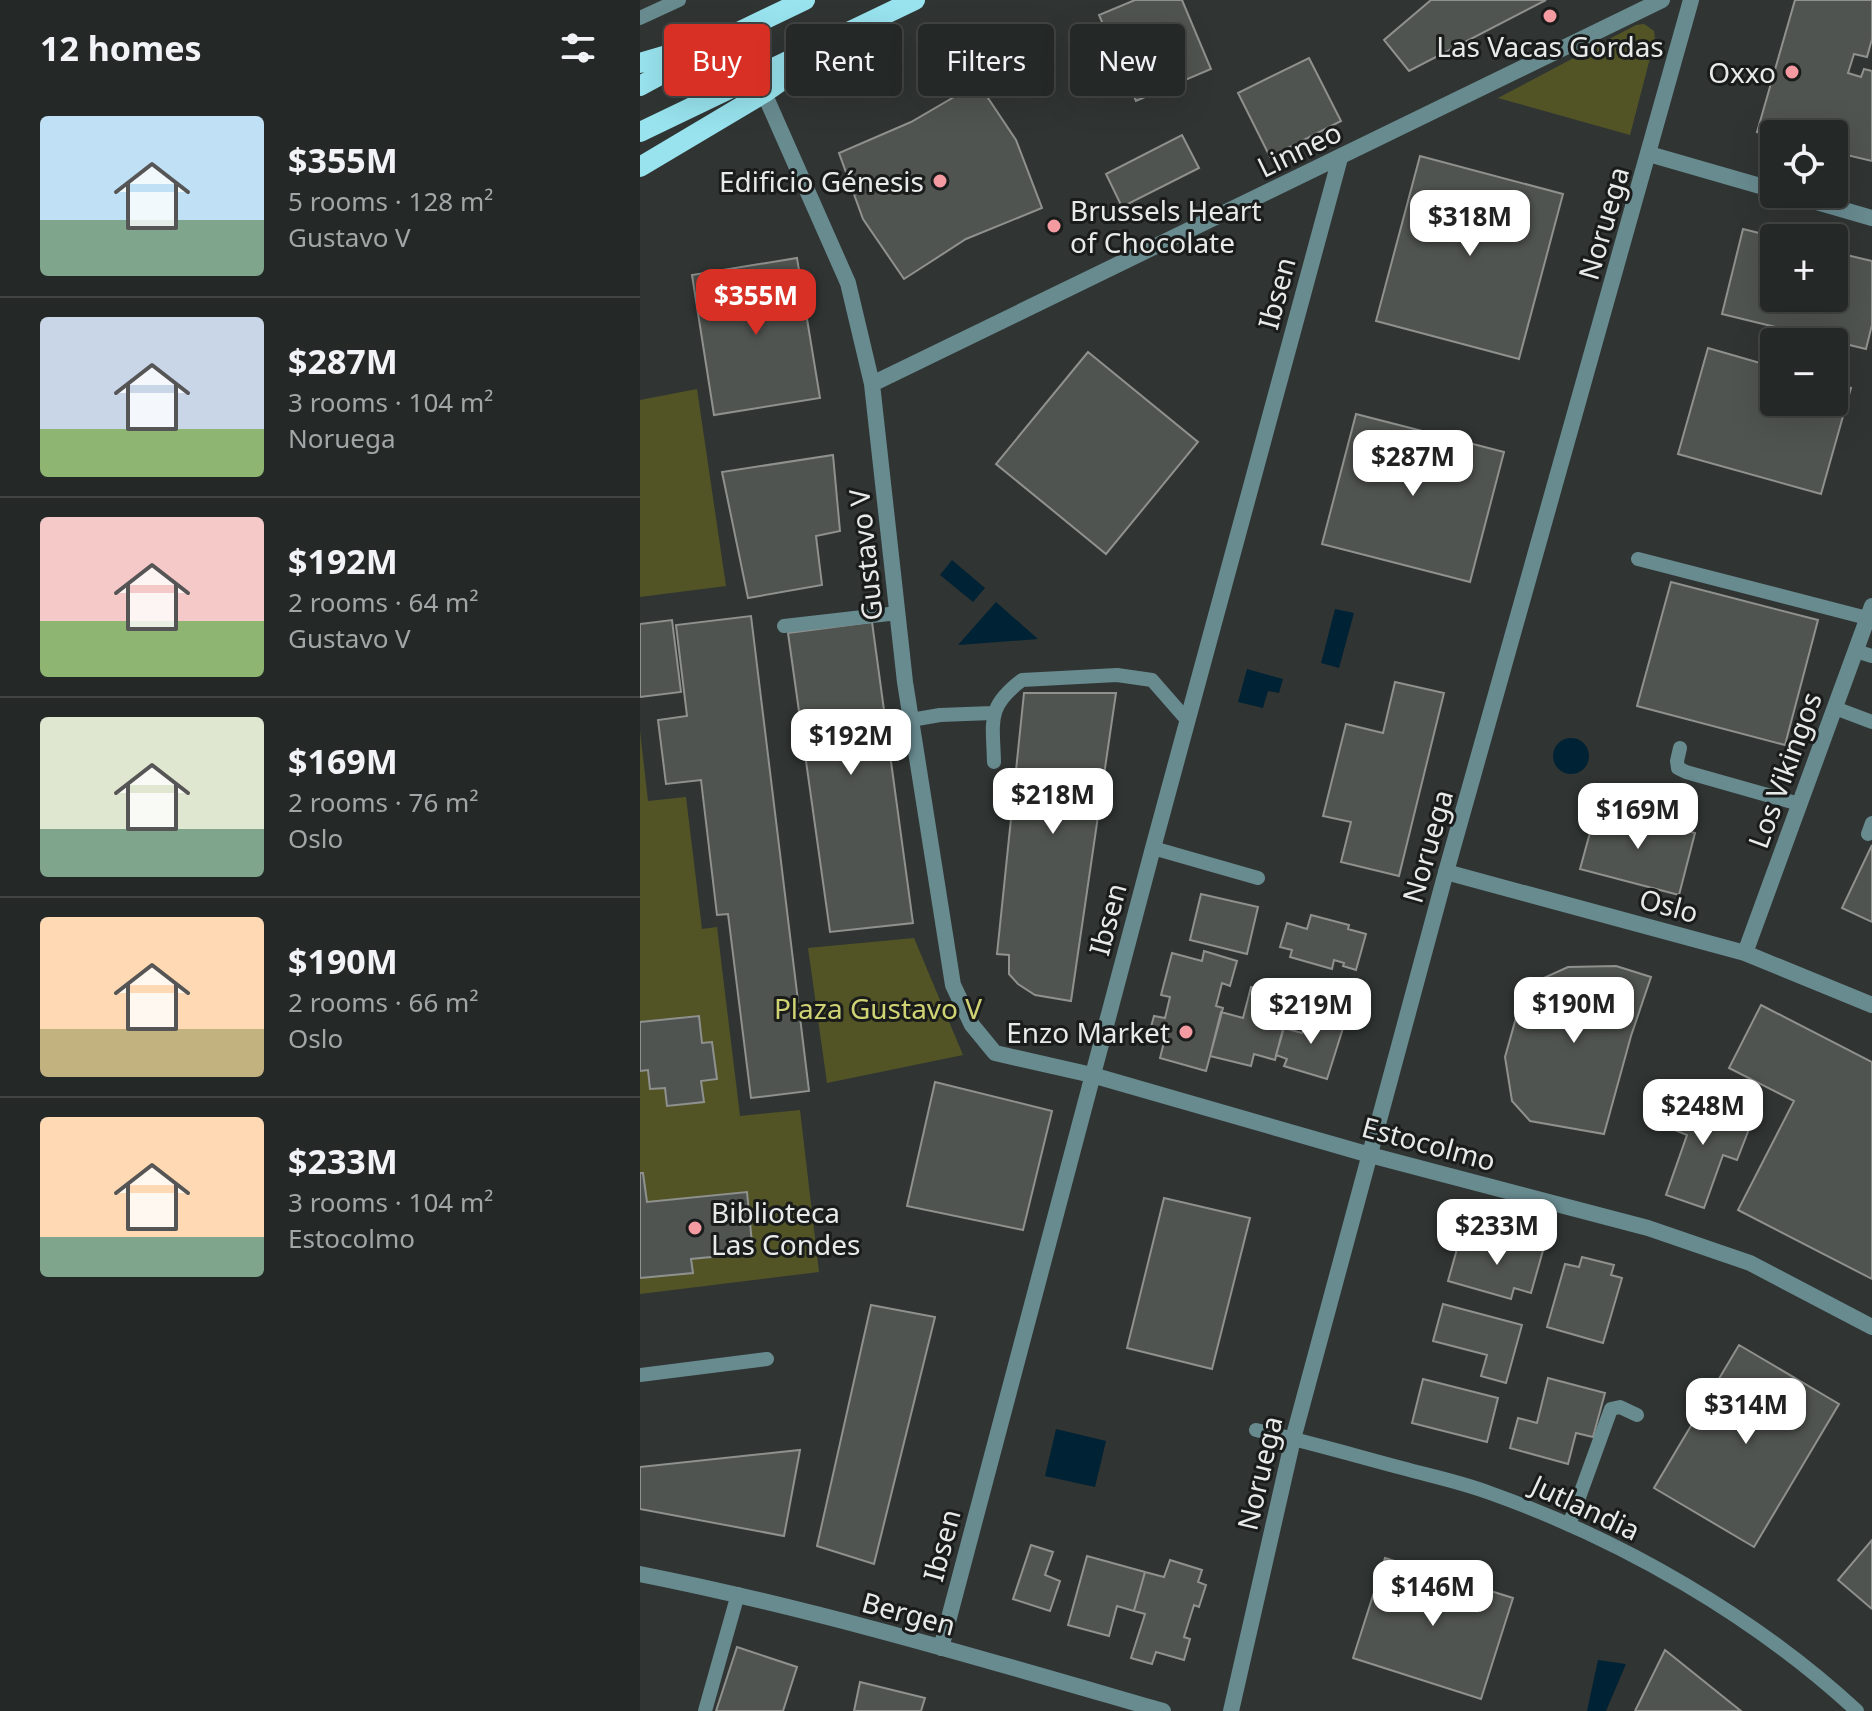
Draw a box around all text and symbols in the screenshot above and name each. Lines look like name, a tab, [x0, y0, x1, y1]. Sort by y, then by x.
marker: Las Vacas Gordas	[1541, 7, 1559, 25]
chip: Buy	[664, 24, 770, 96]
chip: Rent	[786, 24, 902, 96]
chip: Filters	[918, 24, 1054, 96]
chip: New	[1070, 24, 1185, 96]
text: 12 homes	[40, 25, 202, 71]
icon: filters	[556, 26, 600, 70]
place label: Las Vacas Gordas	[1436, 27, 1664, 65]
place label: Oxxo	[1708, 53, 1776, 91]
marker: Oxxo	[1783, 63, 1801, 81]
street label: Linneo	[1251, 112, 1347, 186]
map controls	[1760, 120, 1848, 416]
button: locate	[1760, 120, 1848, 208]
text: $355M	[288, 137, 398, 183]
icon: home	[104, 148, 200, 244]
place label: Edificio Génesis	[719, 162, 924, 200]
street label: Noruega	[1569, 162, 1637, 284]
marker: Edificio Génesis	[931, 172, 949, 190]
text: 5 rooms · 128 m²	[288, 183, 493, 219]
pin: $318M	[1414, 190, 1526, 258]
place label: Brussels Heart of Chocolate	[1070, 191, 1262, 261]
text: $318M	[1428, 198, 1512, 234]
marker: Brussels Heart of Chocolate	[1045, 217, 1063, 235]
text: Gustavo V	[288, 219, 411, 255]
button: +	[1760, 224, 1848, 312]
street label: Ibsen	[1248, 253, 1304, 333]
pin: $355M	[700, 269, 812, 337]
text: $355M	[714, 277, 798, 313]
button: −	[1760, 328, 1848, 416]
text: $287M	[288, 338, 398, 384]
icon: home	[104, 349, 200, 445]
text: 3 rooms · 104 m²	[288, 384, 493, 420]
text: Noruega	[288, 420, 396, 456]
pin: $287M	[1357, 430, 1469, 498]
text: $287M	[1371, 438, 1455, 474]
street label: Gustavo V	[839, 487, 891, 623]
text: $192M	[288, 538, 398, 584]
icon: home	[104, 549, 200, 645]
text: 2 rooms · 64 m²	[288, 584, 478, 620]
text: Gustavo V	[288, 620, 411, 656]
street label: Los Vikingos	[1738, 687, 1830, 853]
pin: $192M	[795, 709, 907, 777]
text: $192M	[809, 717, 893, 753]
text: $169M	[288, 738, 398, 784]
icon: home	[104, 749, 200, 845]
pin: $218M	[997, 768, 1109, 836]
text: $218M	[1011, 776, 1095, 812]
pin: $169M	[1582, 783, 1694, 851]
text: 2 rooms · 76 m²	[288, 784, 478, 820]
street label: Noruega	[1393, 785, 1461, 907]
text: $169M	[1596, 791, 1680, 827]
text: Oslo	[288, 820, 343, 856]
street label: Ibsen	[1079, 879, 1135, 959]
street label: Oslo	[1635, 879, 1703, 931]
text: $190M	[288, 938, 398, 984]
icon: home	[104, 949, 200, 1045]
pin: $190M	[1518, 977, 1630, 1045]
pin: $219M	[1255, 978, 1367, 1046]
text: 2 rooms · 66 m²	[288, 984, 478, 1020]
text: $190M	[1532, 985, 1616, 1021]
text: $219M	[1269, 986, 1353, 1022]
park label: Plaza Gustavo V	[774, 989, 982, 1027]
place label: Enzo Market	[1006, 1013, 1170, 1051]
text: Oslo	[288, 1020, 343, 1056]
marker: Enzo Market	[1177, 1023, 1195, 1041]
pin: $248M	[1647, 1079, 1759, 1147]
text: $248M	[1661, 1087, 1745, 1123]
street label: Estocolmo	[1358, 1107, 1500, 1179]
text: $233M	[288, 1138, 398, 1184]
icon: home	[104, 1149, 200, 1245]
text: 3 rooms · 104 m²	[288, 1184, 493, 1220]
place label: Biblioteca Las Condes	[711, 1193, 860, 1263]
pin: $233M	[1441, 1199, 1553, 1267]
text: $233M	[1455, 1207, 1539, 1243]
marker: Biblioteca Las Condes	[686, 1219, 704, 1237]
text: Estocolmo	[288, 1220, 415, 1256]
pin: $314M	[1690, 1378, 1802, 1446]
text: $314M	[1704, 1386, 1788, 1422]
street label: Noruega	[1227, 1412, 1291, 1534]
street label: Jutlandia	[1523, 1464, 1646, 1549]
street label: Ibsen	[913, 1505, 969, 1585]
pin: $146M	[1377, 1560, 1489, 1628]
text: $146M	[1391, 1568, 1475, 1604]
street label: Bergen	[858, 1582, 960, 1644]

